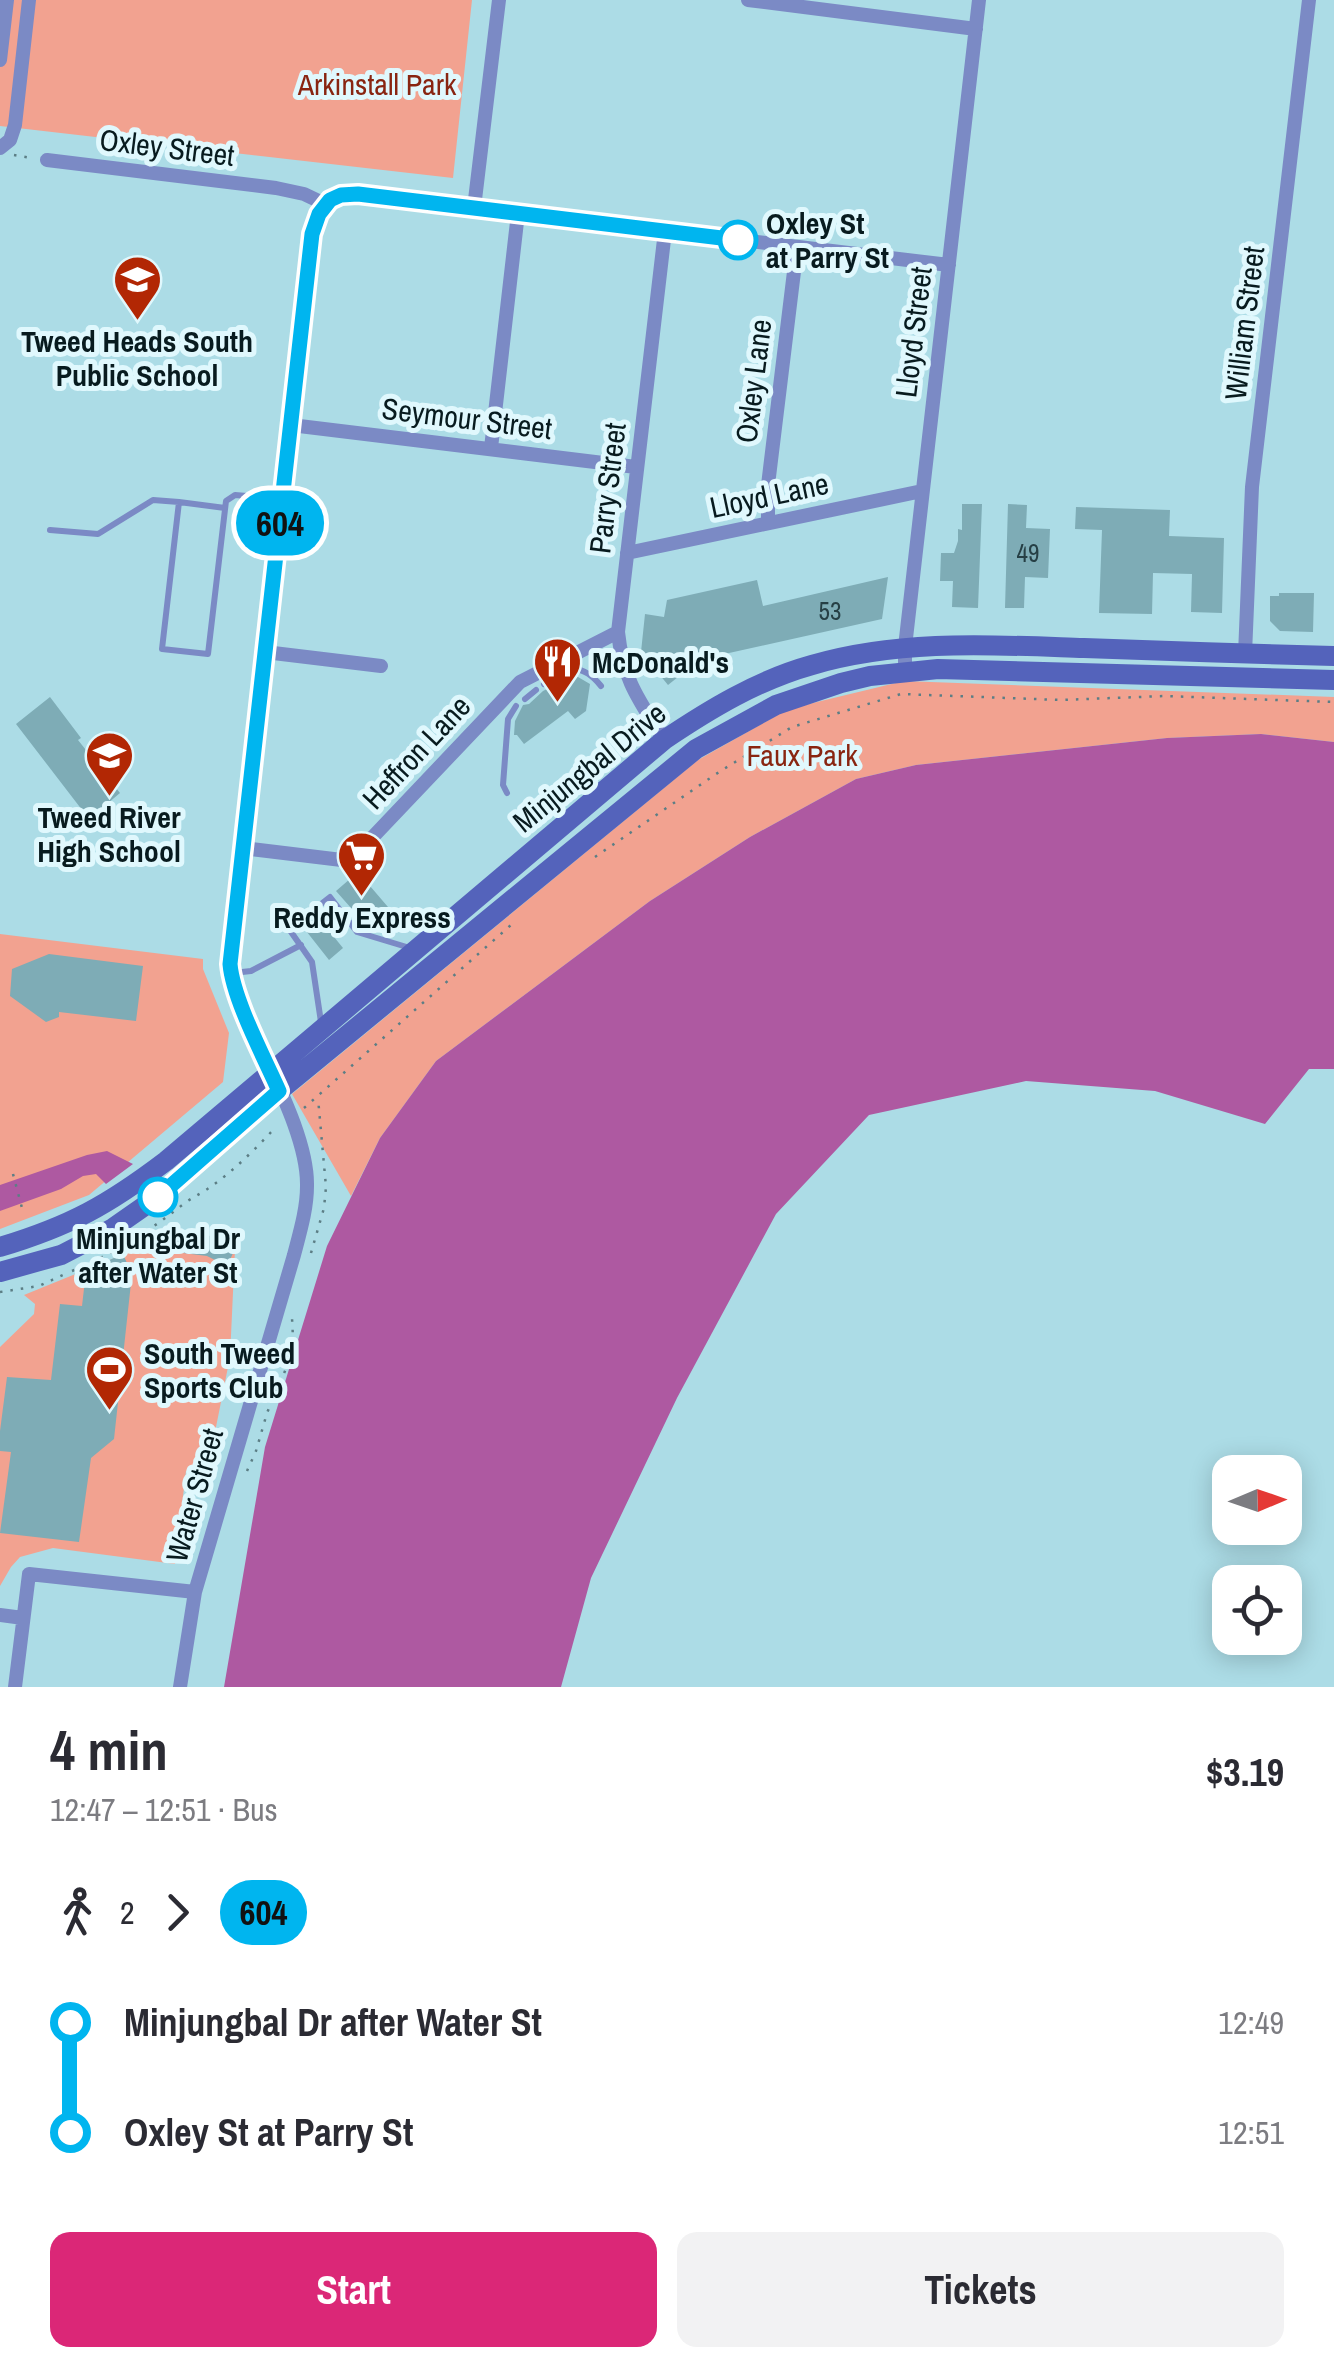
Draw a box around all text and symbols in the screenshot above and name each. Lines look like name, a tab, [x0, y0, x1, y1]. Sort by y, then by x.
park label: Arkinstall Park	[297, 64, 457, 104]
street label: Oxley Street	[97, 119, 237, 175]
place label: Oxley St at Parry St	[766, 203, 889, 277]
marker: Oxley St at Parry St	[719, 221, 757, 259]
street label: William Street	[1215, 244, 1273, 402]
school or university icon: Tweed Heads South Public School	[111, 254, 163, 322]
street label: Lloyd Street	[885, 264, 941, 400]
street label: Oxley Lane	[726, 317, 780, 445]
place label: Tweed Heads South Public School	[21, 321, 253, 395]
street label: Seymour Street	[380, 388, 554, 448]
street label: Parry Street	[579, 420, 635, 556]
street label: Lloyd Lane	[706, 463, 832, 527]
line badge: 604	[222, 490, 338, 556]
text: 604	[256, 500, 304, 547]
house number: 49	[1017, 536, 1039, 570]
house number: 53	[819, 594, 841, 628]
restaurant icon: McDonald's	[531, 636, 583, 704]
place label: McDonald's	[592, 642, 729, 682]
street label: Heffron Lane	[353, 687, 479, 817]
street label: Minjungbal Drive	[504, 693, 674, 841]
school or university icon: Tweed River High School	[83, 730, 135, 798]
park label: Faux Park	[747, 735, 858, 775]
place label: Tweed River High School	[37, 797, 181, 871]
supermarket icon: Reddy Express	[336, 830, 388, 898]
place label: Reddy Express	[273, 897, 451, 937]
marker: Minjungbal Dr after Water St	[139, 1178, 177, 1216]
place label: Minjungbal Dr after Water St	[76, 1218, 240, 1292]
place label: South Tweed Sports Club	[144, 1333, 295, 1407]
sports icon: South Tweed Sports Club	[83, 1344, 135, 1412]
street label: Water Street	[156, 1423, 232, 1566]
north arrow	[1212, 1455, 1302, 1545]
map controls	[1212, 1455, 1302, 1655]
button: locate	[1212, 1565, 1302, 1655]
text: 4 min	[50, 1713, 168, 1787]
text: $3.19	[1206, 1747, 1284, 1798]
text: 12:47 – 12:51 · Bus	[50, 1788, 278, 1831]
icon: walk	[50, 1885, 105, 1940]
icon: forward	[150, 1885, 205, 1940]
text: 604	[240, 1889, 287, 1936]
text: 2	[120, 1891, 135, 1934]
text: Minjungbal Dr after Water St	[124, 1997, 542, 2048]
text: 12:49	[1218, 2001, 1284, 2044]
text: Oxley St at Parry St	[124, 2107, 413, 2158]
text: 12:51	[1218, 2111, 1284, 2154]
button: Start	[50, 2232, 657, 2347]
button: Tickets	[677, 2232, 1284, 2347]

